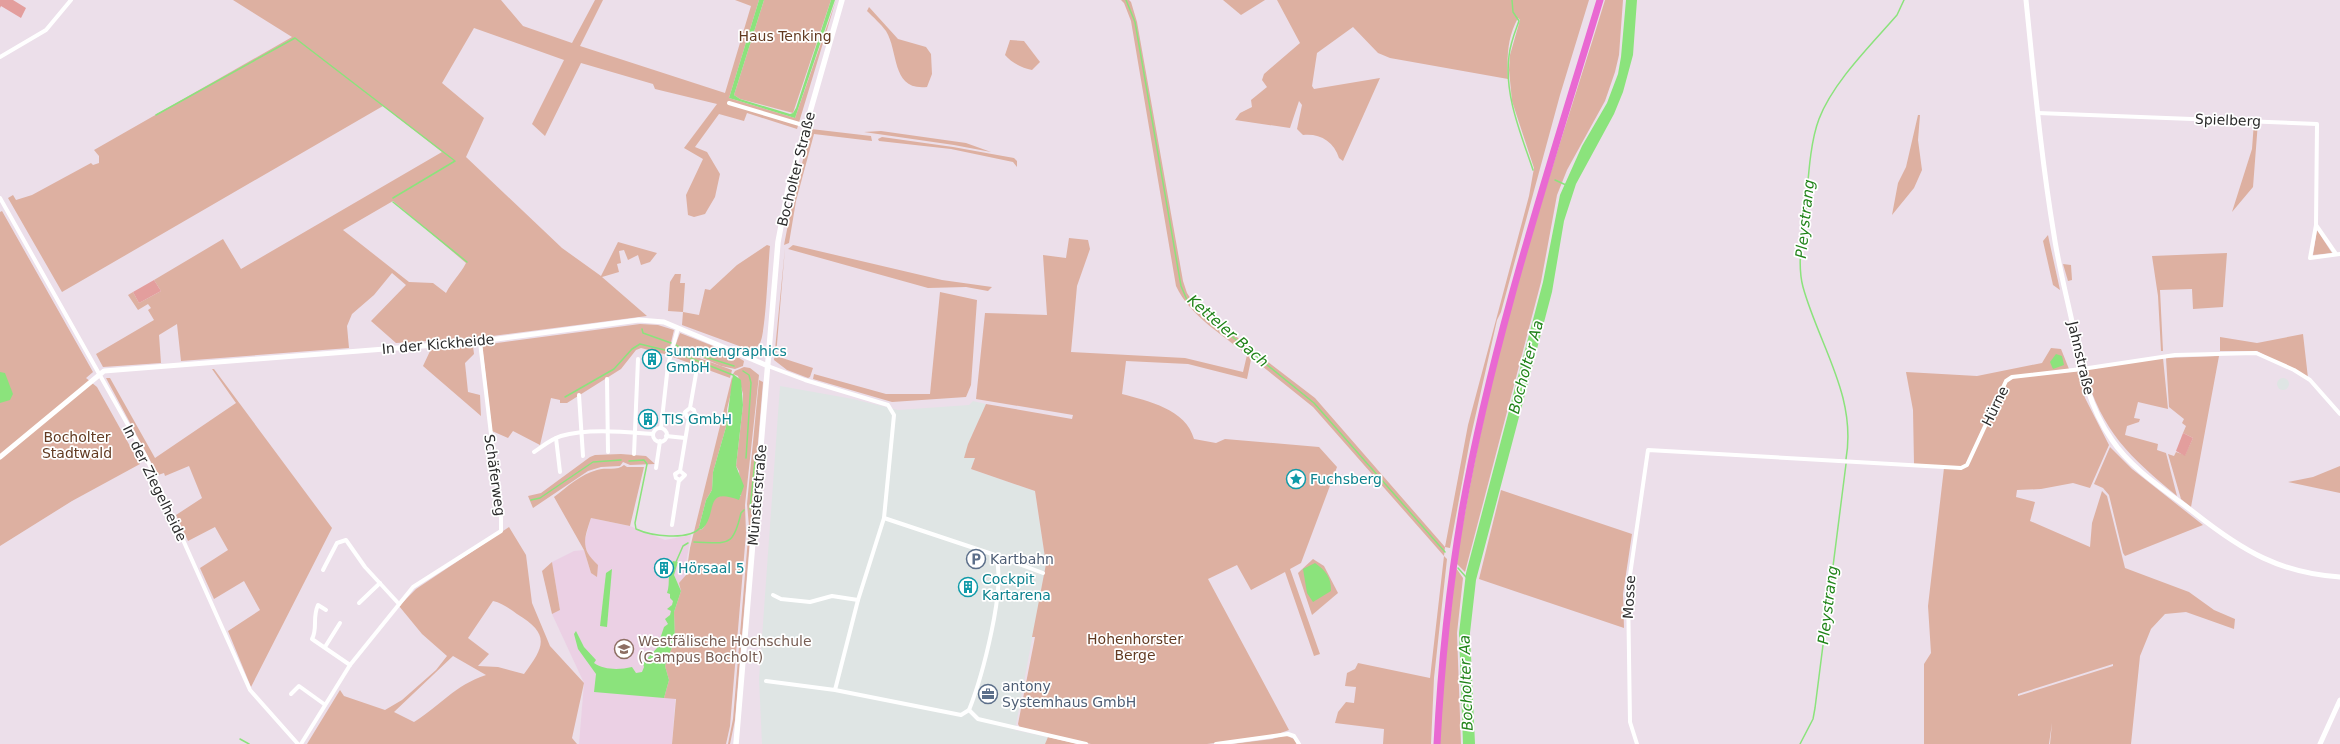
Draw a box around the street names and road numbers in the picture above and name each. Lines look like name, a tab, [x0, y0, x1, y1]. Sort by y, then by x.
street label: Bocholter Straße	[774, 110, 818, 228]
street label: Spielberg	[2195, 111, 2261, 129]
street label: Jahnstraße	[2065, 319, 2097, 396]
street label: In der Kickheide	[381, 331, 495, 357]
street label: Hürne	[1979, 383, 2011, 429]
street label: In der Ziegelheide	[120, 422, 190, 544]
street label: Schäferweg	[481, 433, 509, 517]
street label: Münsterstraße	[745, 444, 769, 546]
street label: Mosse	[1620, 575, 1638, 619]

